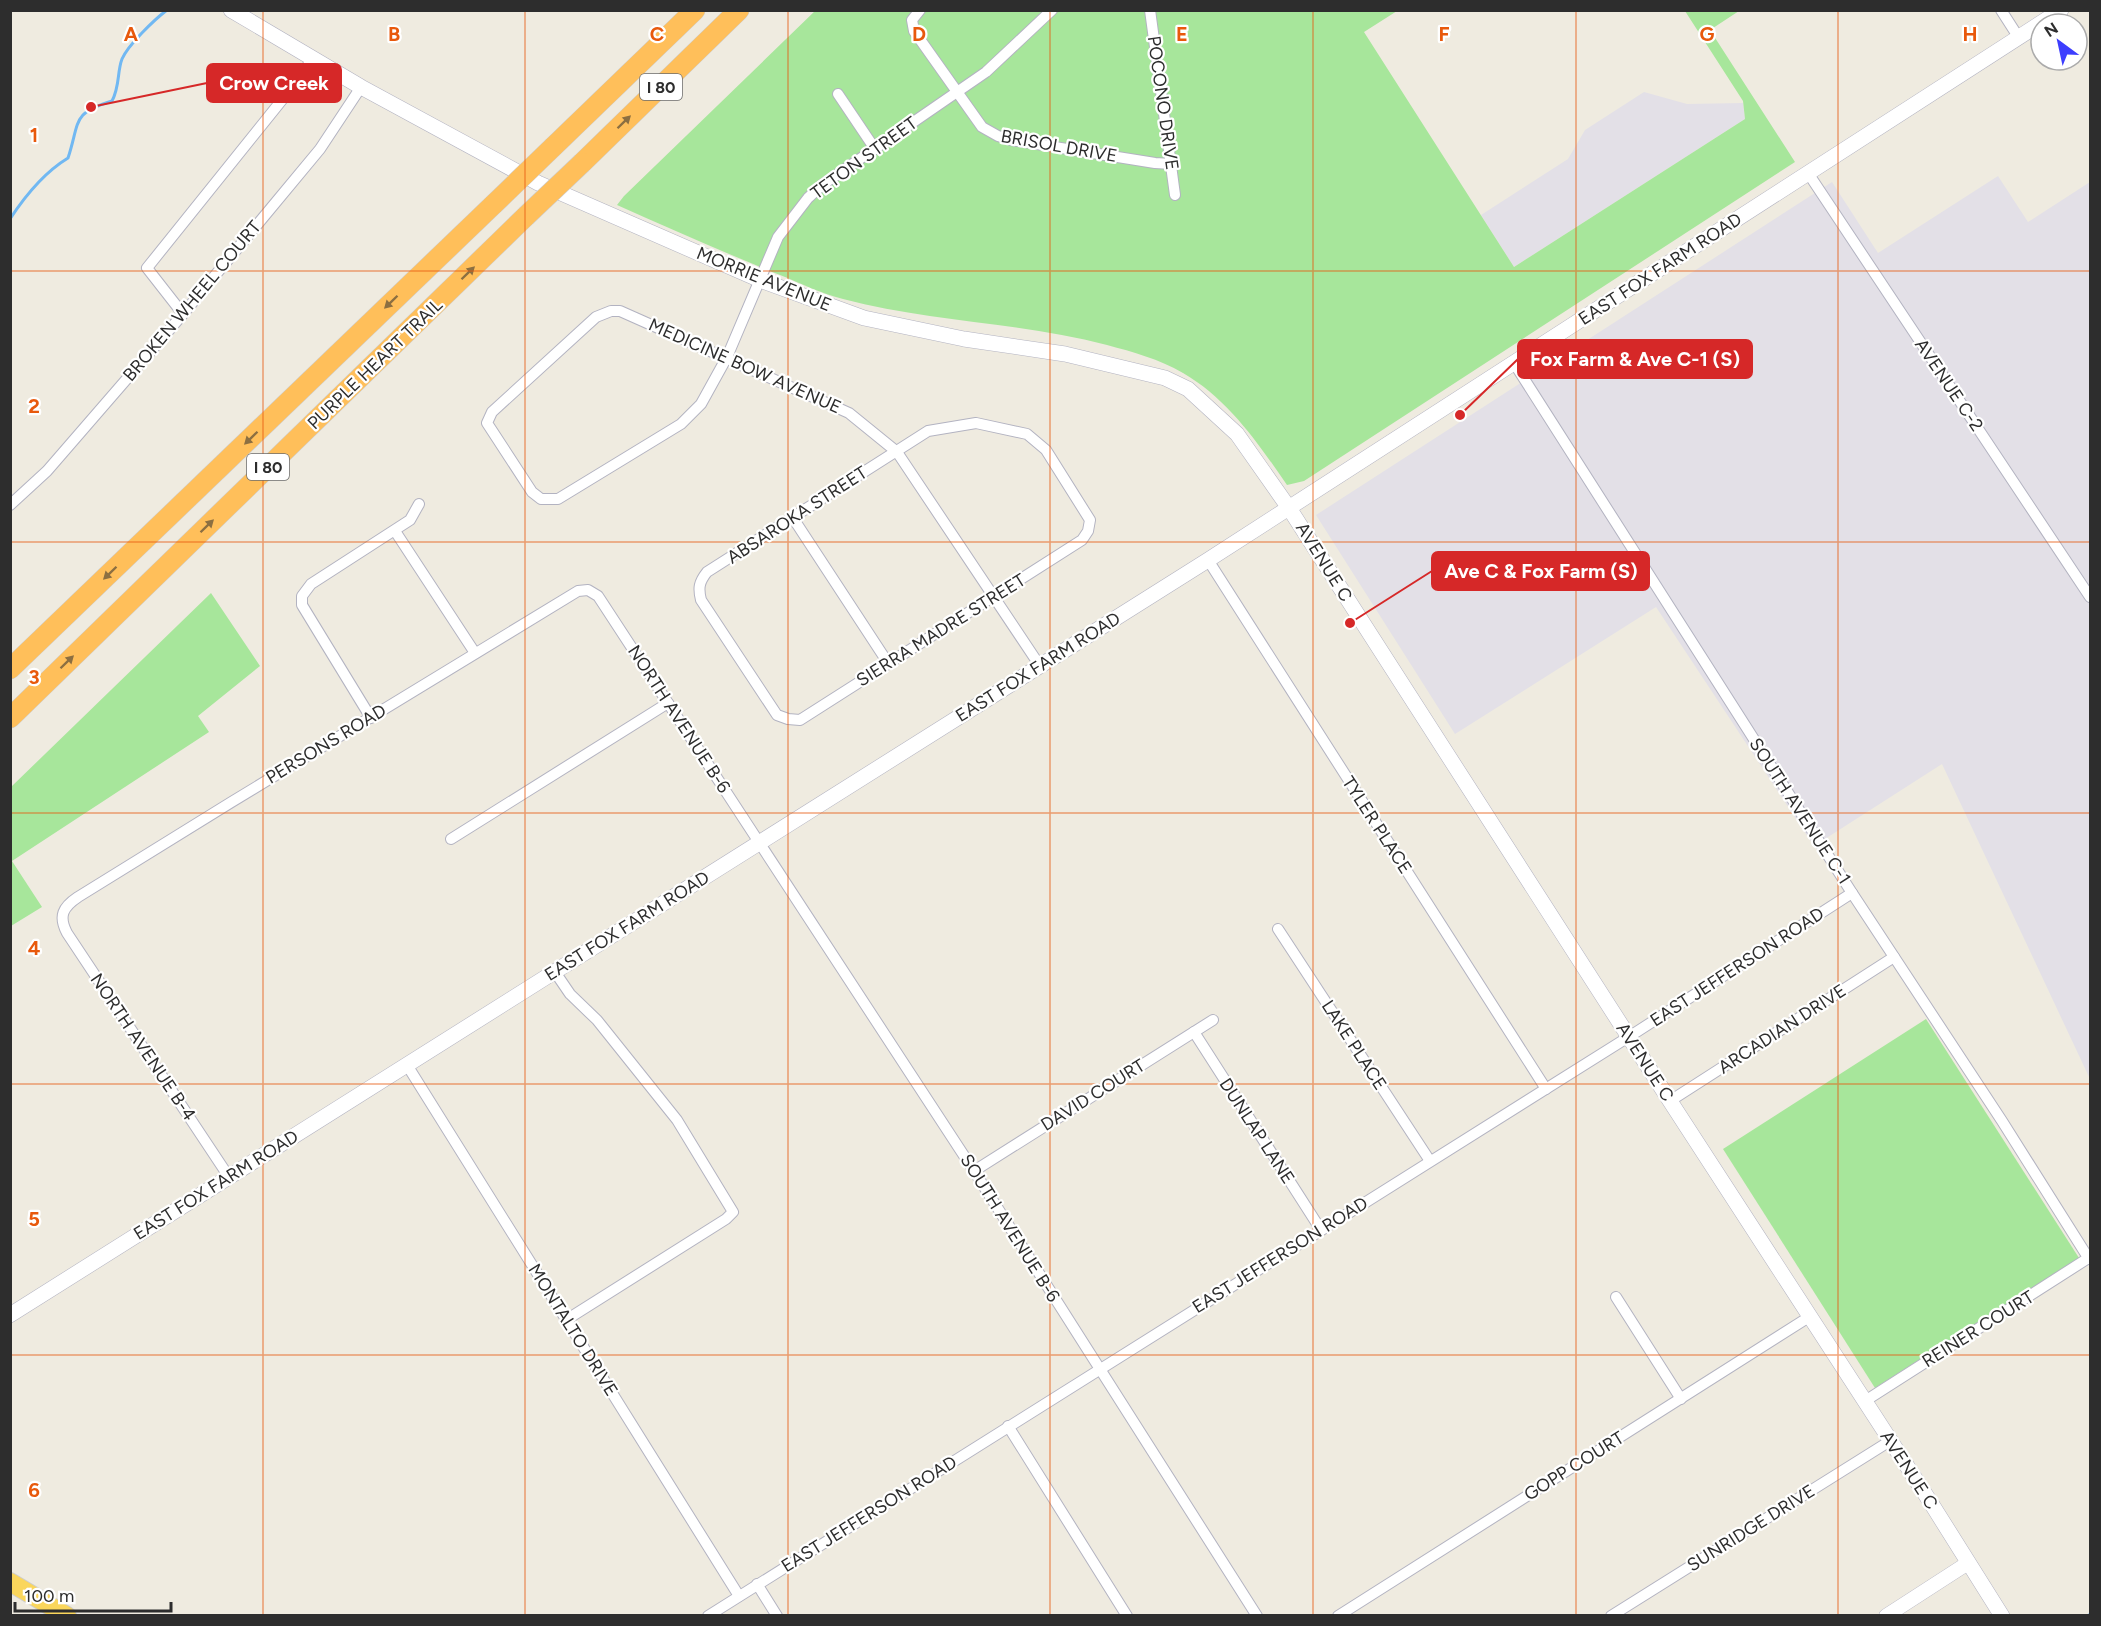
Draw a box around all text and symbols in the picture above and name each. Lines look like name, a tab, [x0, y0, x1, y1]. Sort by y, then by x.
north arrow	[2029, 12, 2089, 72]
text: N	[2041, 19, 2061, 41]
text: A	[124, 22, 139, 46]
text: B	[388, 22, 400, 46]
text: C	[650, 22, 664, 46]
text: D	[912, 22, 926, 46]
text: F	[1438, 22, 1450, 46]
text: G	[1700, 22, 1715, 46]
text: H	[1963, 22, 1978, 46]
street label: POCONO DRIVE	[1143, 34, 1183, 172]
callout: Crow Creek	[207, 64, 341, 102]
text: Crow Creek	[219, 71, 329, 95]
road number: I 80	[640, 74, 682, 100]
street label: TETON STREET	[806, 112, 922, 204]
one-way arrow	[616, 115, 631, 129]
text: 1	[30, 123, 38, 147]
street label: BRISOL DRIVE	[999, 125, 1119, 167]
street label: EAST FOX FARM ROAD	[1574, 208, 1746, 330]
street label: BROKEN WHEEL COURT	[118, 216, 266, 386]
street label: MORRIE AVENUE	[693, 242, 835, 316]
one-way arrow	[460, 267, 474, 281]
street label: PURPLE HEART TRAIL	[303, 294, 447, 434]
one-way arrow	[384, 295, 398, 309]
street label: MEDICINE BOW AVENUE	[645, 314, 845, 418]
street label: AVENUE C-2	[1910, 335, 1988, 435]
callout: Fox Farm & Ave C-1 (S)	[1518, 340, 1752, 378]
text: Fox Farm & Ave C-1 (S)	[1530, 347, 1740, 371]
text: 2	[28, 394, 40, 418]
one-way arrow	[244, 430, 258, 444]
road number: I 80	[247, 454, 289, 480]
street label: ABSAROKA STREET	[723, 461, 871, 569]
street label: AVENUE C	[1291, 518, 1357, 606]
one-way arrow	[200, 520, 214, 534]
callout: Ave C & Fox Farm (S)	[1432, 552, 1649, 590]
text: Ave C & Fox Farm (S)	[1444, 559, 1638, 583]
one-way arrow	[103, 566, 118, 579]
street label: SIERRA MADRE STREET	[852, 569, 1030, 691]
street label: EAST FOX FARM ROAD	[952, 607, 1124, 727]
street label: NORTH AVENUE B-6	[623, 641, 735, 797]
one-way arrow	[60, 656, 74, 670]
text: 3	[28, 665, 40, 689]
street label: PERSONS ROAD	[262, 699, 390, 789]
street label: SOUTH AVENUE C-1	[1745, 734, 1855, 888]
street label: TYLER PLACE	[1337, 772, 1417, 878]
street label: EAST FOX FARM ROAD	[541, 866, 713, 986]
street label: EAST JEFFERSON ROAD	[1646, 903, 1828, 1031]
text: 4	[28, 936, 41, 960]
street label: NORTH AVENUE B-4	[86, 969, 200, 1125]
street label: ARCADIAN DRIVE	[1714, 979, 1850, 1079]
street label: LAKE PLACE	[1317, 996, 1391, 1094]
street label: AVENUE C	[1611, 1019, 1679, 1105]
street label: DAVID COURT	[1037, 1054, 1149, 1136]
street label: DUNLAP LANE	[1215, 1074, 1299, 1188]
street label: EAST FOX FARM ROAD	[130, 1125, 302, 1245]
street label: SOUTH AVENUE B-6	[956, 1150, 1064, 1306]
street label: EAST JEFFERSON ROAD	[1188, 1192, 1372, 1318]
text: 5	[28, 1207, 40, 1231]
street label: MONTALTO DRIVE	[523, 1260, 623, 1400]
street label: REINER COURT	[1918, 1286, 2038, 1372]
street label: GOPP COURT	[1520, 1427, 1628, 1505]
street label: AVENUE C	[1875, 1427, 1943, 1513]
street label: EAST JEFFERSON ROAD	[777, 1451, 961, 1577]
text: 6	[28, 1478, 40, 1502]
street label: SUNRIDGE DRIVE	[1683, 1480, 1819, 1576]
scale bar	[15, 1575, 171, 1613]
text: 100 m	[24, 1585, 74, 1607]

